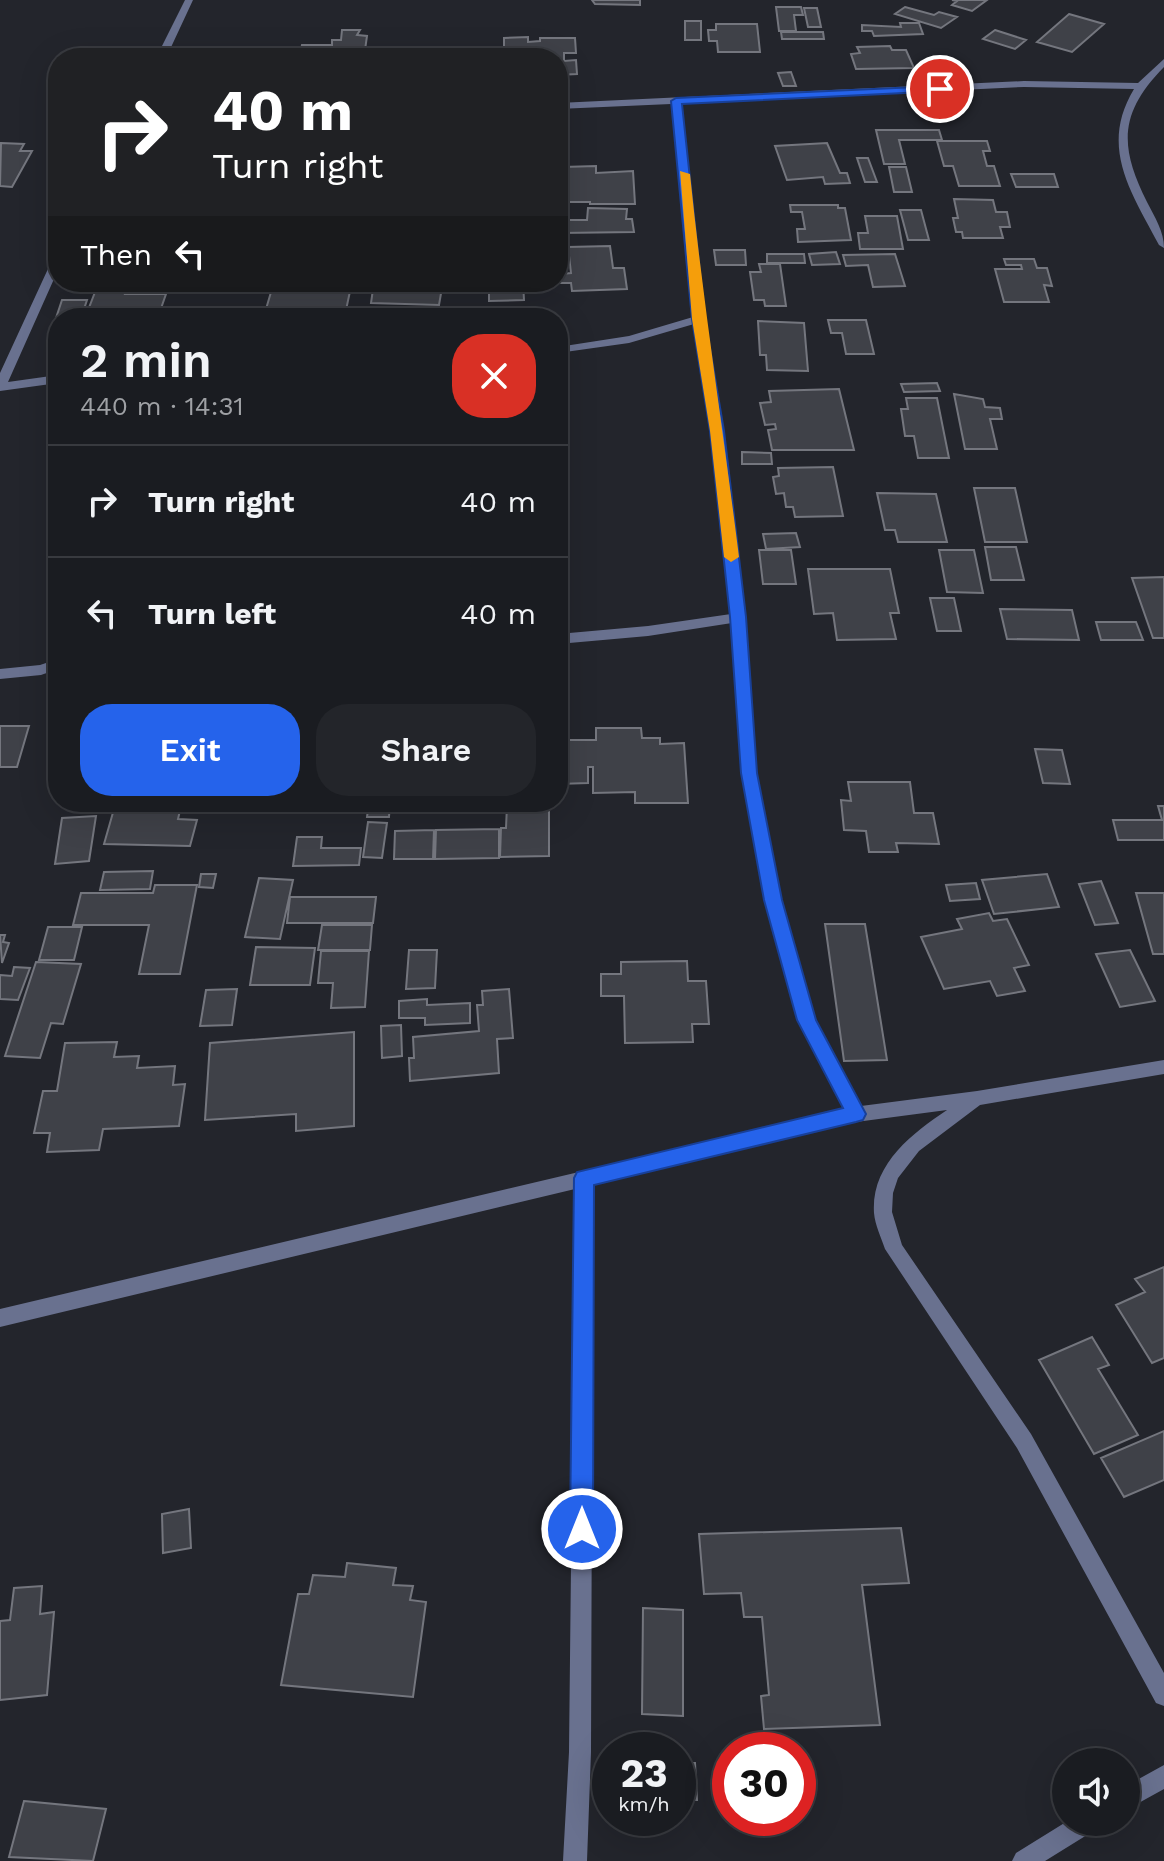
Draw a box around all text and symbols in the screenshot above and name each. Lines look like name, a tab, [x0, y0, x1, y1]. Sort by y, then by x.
pin	[906, 55, 974, 123]
icon: arrive	[918, 67, 962, 111]
text: 40 m	[212, 78, 353, 144]
icon: right	[80, 80, 184, 184]
text: Turn right	[212, 145, 383, 187]
icon: left	[168, 232, 212, 276]
text: Then	[80, 237, 152, 272]
text: 2 min	[80, 332, 212, 389]
button: close	[452, 334, 536, 418]
text: 440 m · 14:31	[80, 391, 244, 421]
icon: right	[80, 479, 124, 523]
text: Turn right	[148, 484, 294, 519]
text: 40 m	[460, 484, 536, 519]
icon: left	[80, 591, 124, 635]
text: Turn left	[148, 596, 276, 631]
text: 40 m	[460, 596, 536, 631]
button: Exit	[80, 704, 300, 796]
button: Share	[316, 704, 536, 796]
position arrow	[540, 1487, 624, 1571]
speed limit sign: 30	[712, 1732, 816, 1836]
map controls	[1052, 1748, 1140, 1836]
button: sound	[1052, 1748, 1140, 1836]
text: 23	[620, 1750, 668, 1797]
text: km/h	[618, 1792, 670, 1816]

